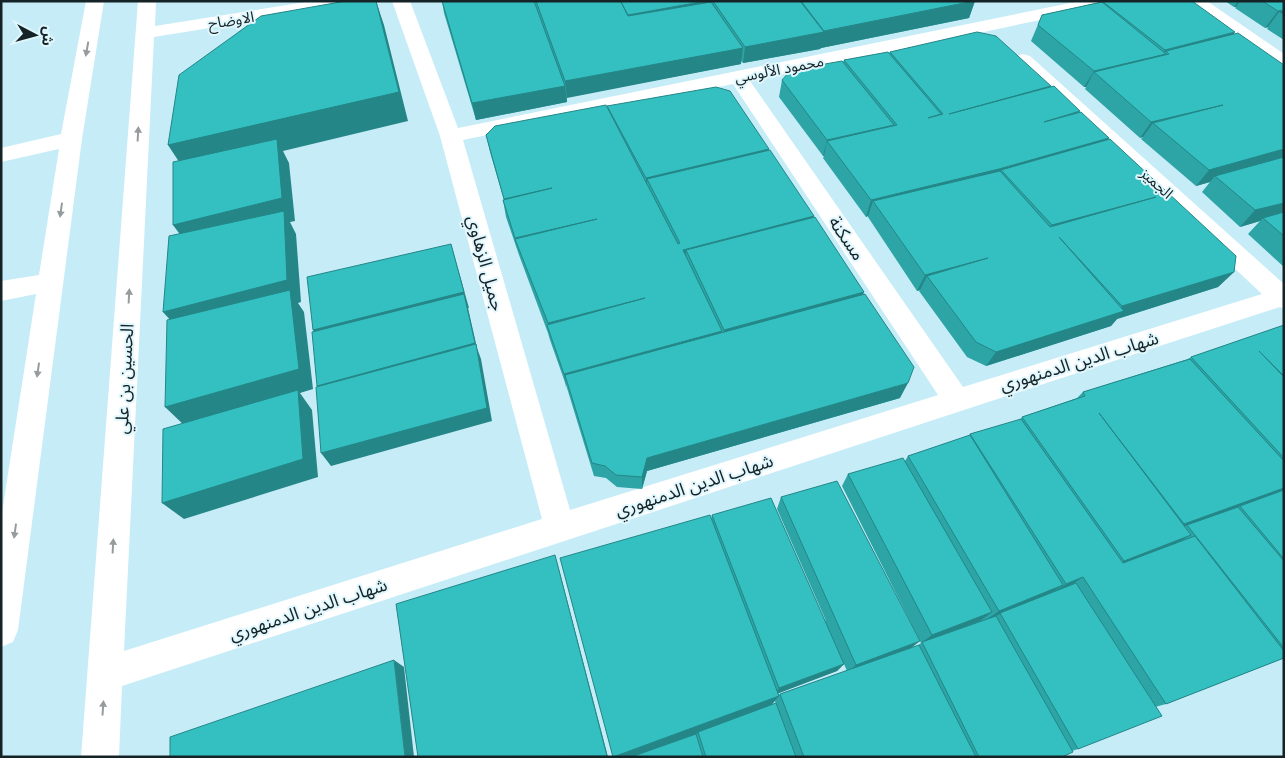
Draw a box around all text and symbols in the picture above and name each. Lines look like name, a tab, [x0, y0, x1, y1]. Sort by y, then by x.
street label: الاوضاح	[207, 7, 256, 36]
north arrow	[10, 10, 60, 60]
text: ش	[38, 26, 58, 47]
one-way arrow	[82, 42, 90, 58]
street label: محمود الألوسي	[733, 51, 826, 89]
one-way arrow	[135, 126, 143, 142]
street label: الجميز	[1136, 163, 1177, 203]
one-way arrow	[56, 202, 64, 218]
street label: مسكنة	[824, 211, 870, 265]
street label: جميل الزهاوي	[460, 213, 510, 314]
one-way arrow	[125, 288, 133, 304]
street label: الحسين بن علي	[110, 323, 141, 435]
street label: شهاب الدين الدمنهوري	[997, 326, 1162, 398]
one-way arrow	[34, 363, 42, 379]
street label: شهاب الدين الدمنهوري	[612, 449, 777, 523]
one-way arrow	[11, 524, 19, 540]
one-way arrow	[110, 538, 118, 554]
street label: شهاب الدين الدمنهوري	[226, 573, 391, 647]
one-way arrow	[100, 700, 108, 716]

